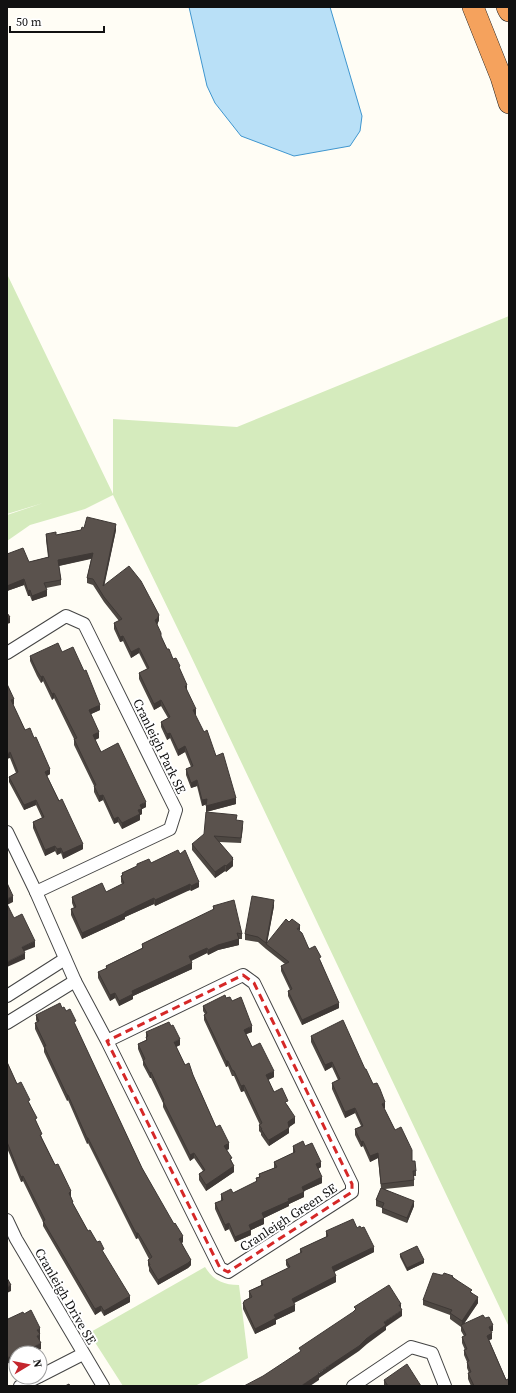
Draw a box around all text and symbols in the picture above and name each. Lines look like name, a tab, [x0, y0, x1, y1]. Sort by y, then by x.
scale bar	[10, 8, 104, 34]
text: 50 m	[16, 14, 42, 30]
street label: Cranleigh Park SE	[129, 696, 190, 797]
street label: Cranleigh Green SE	[236, 1180, 340, 1255]
street label: Cranleigh Drive SE	[31, 1245, 100, 1348]
north arrow	[8, 1345, 48, 1385]
text: N	[29, 1358, 45, 1369]

